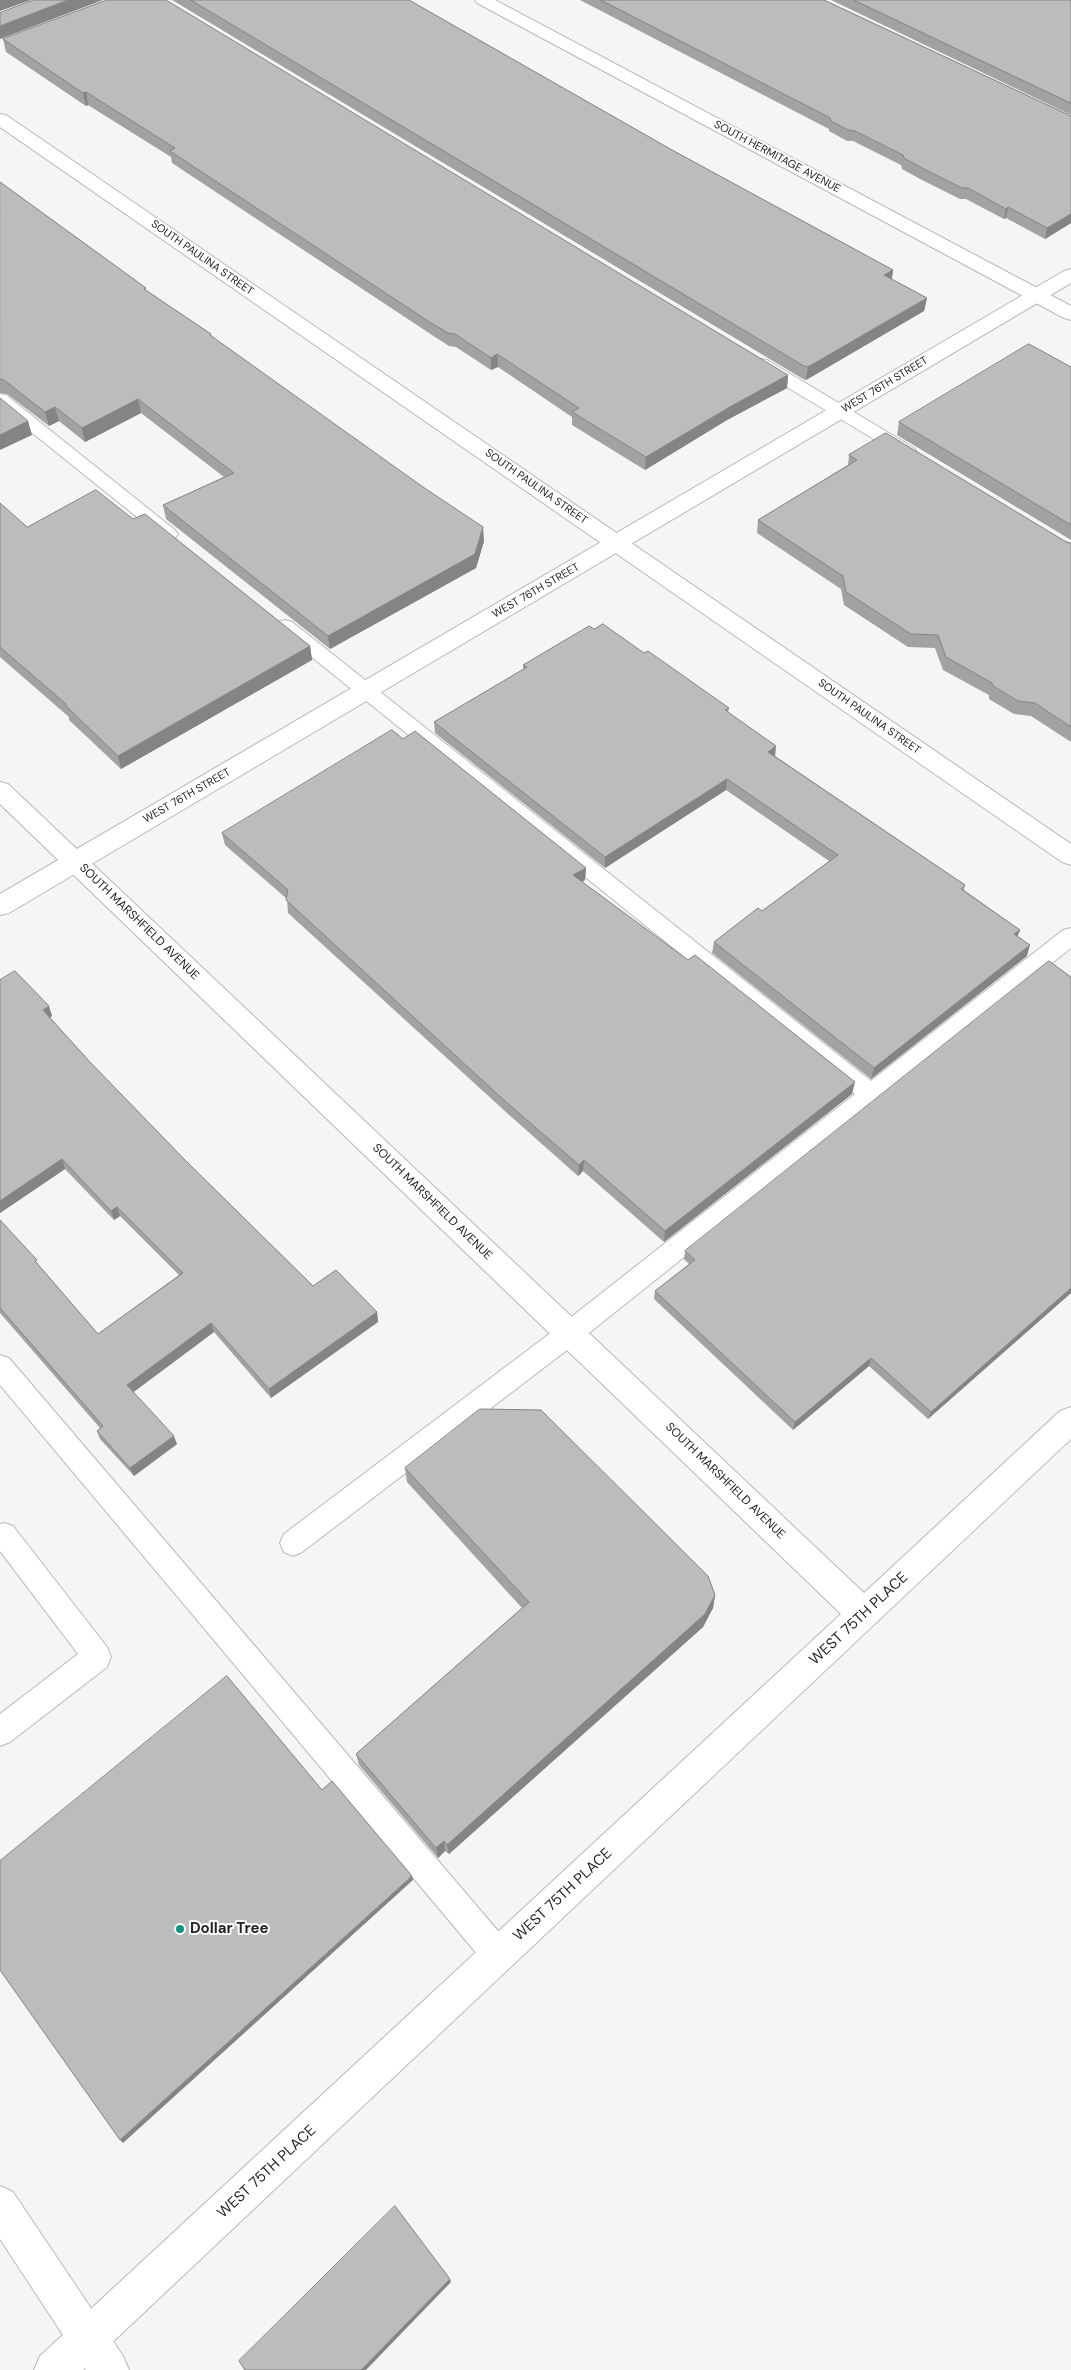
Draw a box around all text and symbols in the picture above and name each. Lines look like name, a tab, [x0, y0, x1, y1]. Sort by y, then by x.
street label: SOUTH HERMITAGE AVENUE	[712, 118, 842, 196]
street label: SOUTH PAULINA STREET	[148, 218, 256, 298]
street label: WEST 76TH STREET	[839, 354, 931, 416]
street label: SOUTH PAULINA STREET	[482, 447, 590, 527]
street label: WEST 76TH STREET	[490, 561, 582, 621]
street label: SOUTH PAULINA STREET	[815, 677, 923, 757]
street label: WEST 76TH STREET	[141, 766, 233, 826]
street label: SOUTH MARSHFIELD AVENUE	[76, 861, 202, 983]
street label: SOUTH MARSHFIELD AVENUE	[369, 1141, 495, 1263]
street label: SOUTH MARSHFIELD AVENUE	[662, 1420, 788, 1542]
street label: WEST 75TH PLACE	[806, 1569, 912, 1669]
street label: WEST 75TH PLACE	[510, 1845, 616, 1945]
place label: Dollar Tree	[190, 1920, 269, 1938]
marker: Dollar Tree	[174, 1923, 186, 1935]
street label: WEST 75TH PLACE	[214, 2122, 320, 2222]

